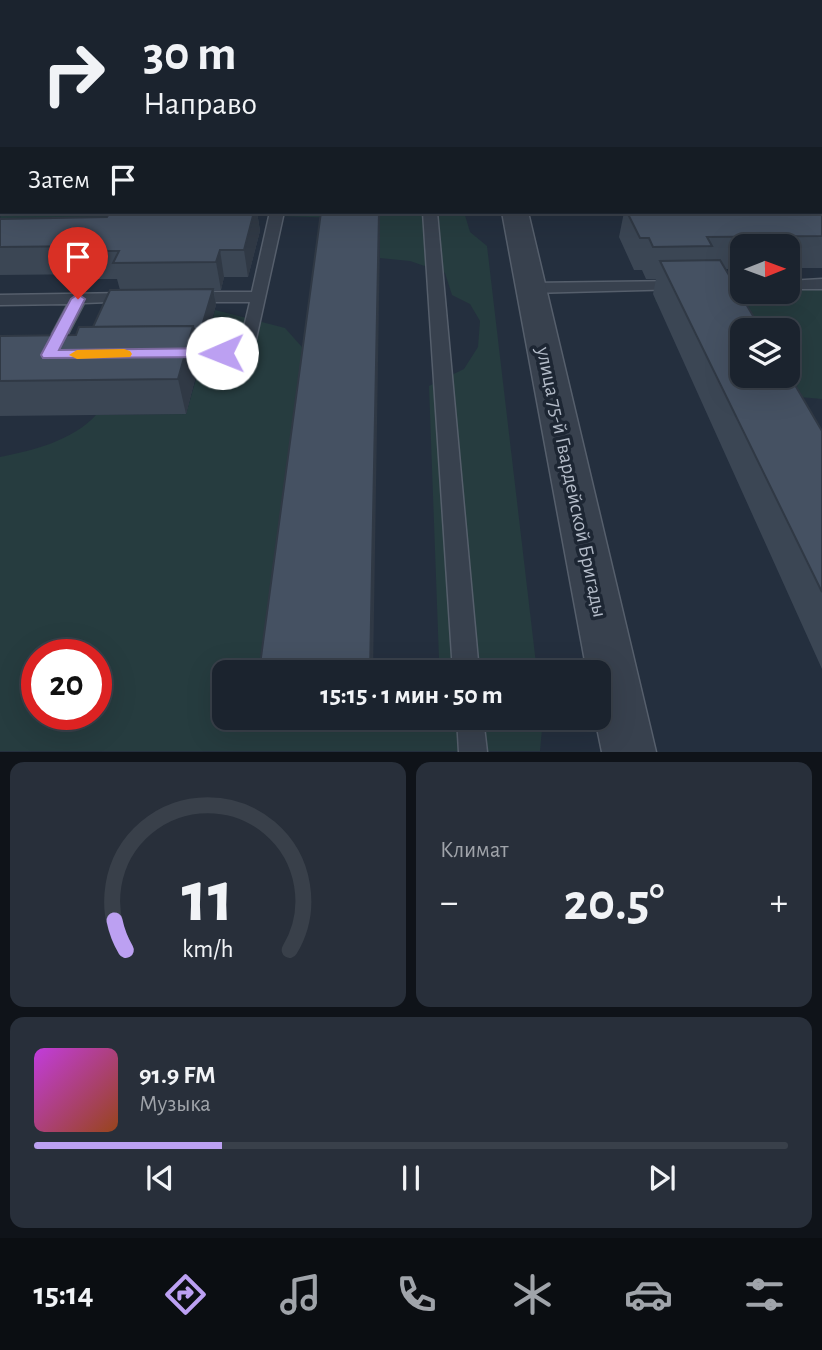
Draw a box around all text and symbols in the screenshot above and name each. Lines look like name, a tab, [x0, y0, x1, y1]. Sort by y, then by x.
icon: right	[28, 28, 119, 119]
text: 30 m	[143, 30, 237, 79]
text: Направо	[143, 88, 257, 120]
icon: arrive	[104, 161, 142, 199]
text: Затем	[28, 167, 90, 193]
pin	[48, 227, 108, 299]
north arrow	[730, 234, 800, 304]
map controls	[730, 234, 800, 388]
icon: arrive	[59, 238, 97, 276]
position arrow	[185, 316, 259, 390]
button: layers	[730, 318, 800, 388]
street label: улица 75-й Гвардейской Бригады	[532, 344, 610, 619]
speed limit sign: 20	[21, 639, 112, 730]
text: 15:15 · 1 мин · 50 m	[320, 682, 503, 708]
text: Климат	[440, 839, 509, 862]
text: 11	[182, 863, 234, 936]
text: 20.5°	[563, 877, 665, 929]
text: −	[440, 884, 458, 922]
text: +	[770, 884, 788, 922]
text: km/h	[182, 937, 234, 962]
text: 91.9 FM	[139, 1062, 216, 1088]
text: Музыка	[139, 1093, 211, 1116]
icon: previous	[141, 1159, 179, 1197]
icon: pause	[392, 1159, 430, 1197]
icon: next	[643, 1159, 681, 1197]
icon: directions	[161, 1270, 210, 1319]
icon: music	[276, 1270, 325, 1319]
icon: phone	[392, 1270, 441, 1319]
icon: climate	[508, 1270, 557, 1319]
icon: car	[624, 1270, 673, 1319]
icon: filters	[740, 1270, 789, 1319]
text: 15:14	[33, 1278, 94, 1310]

